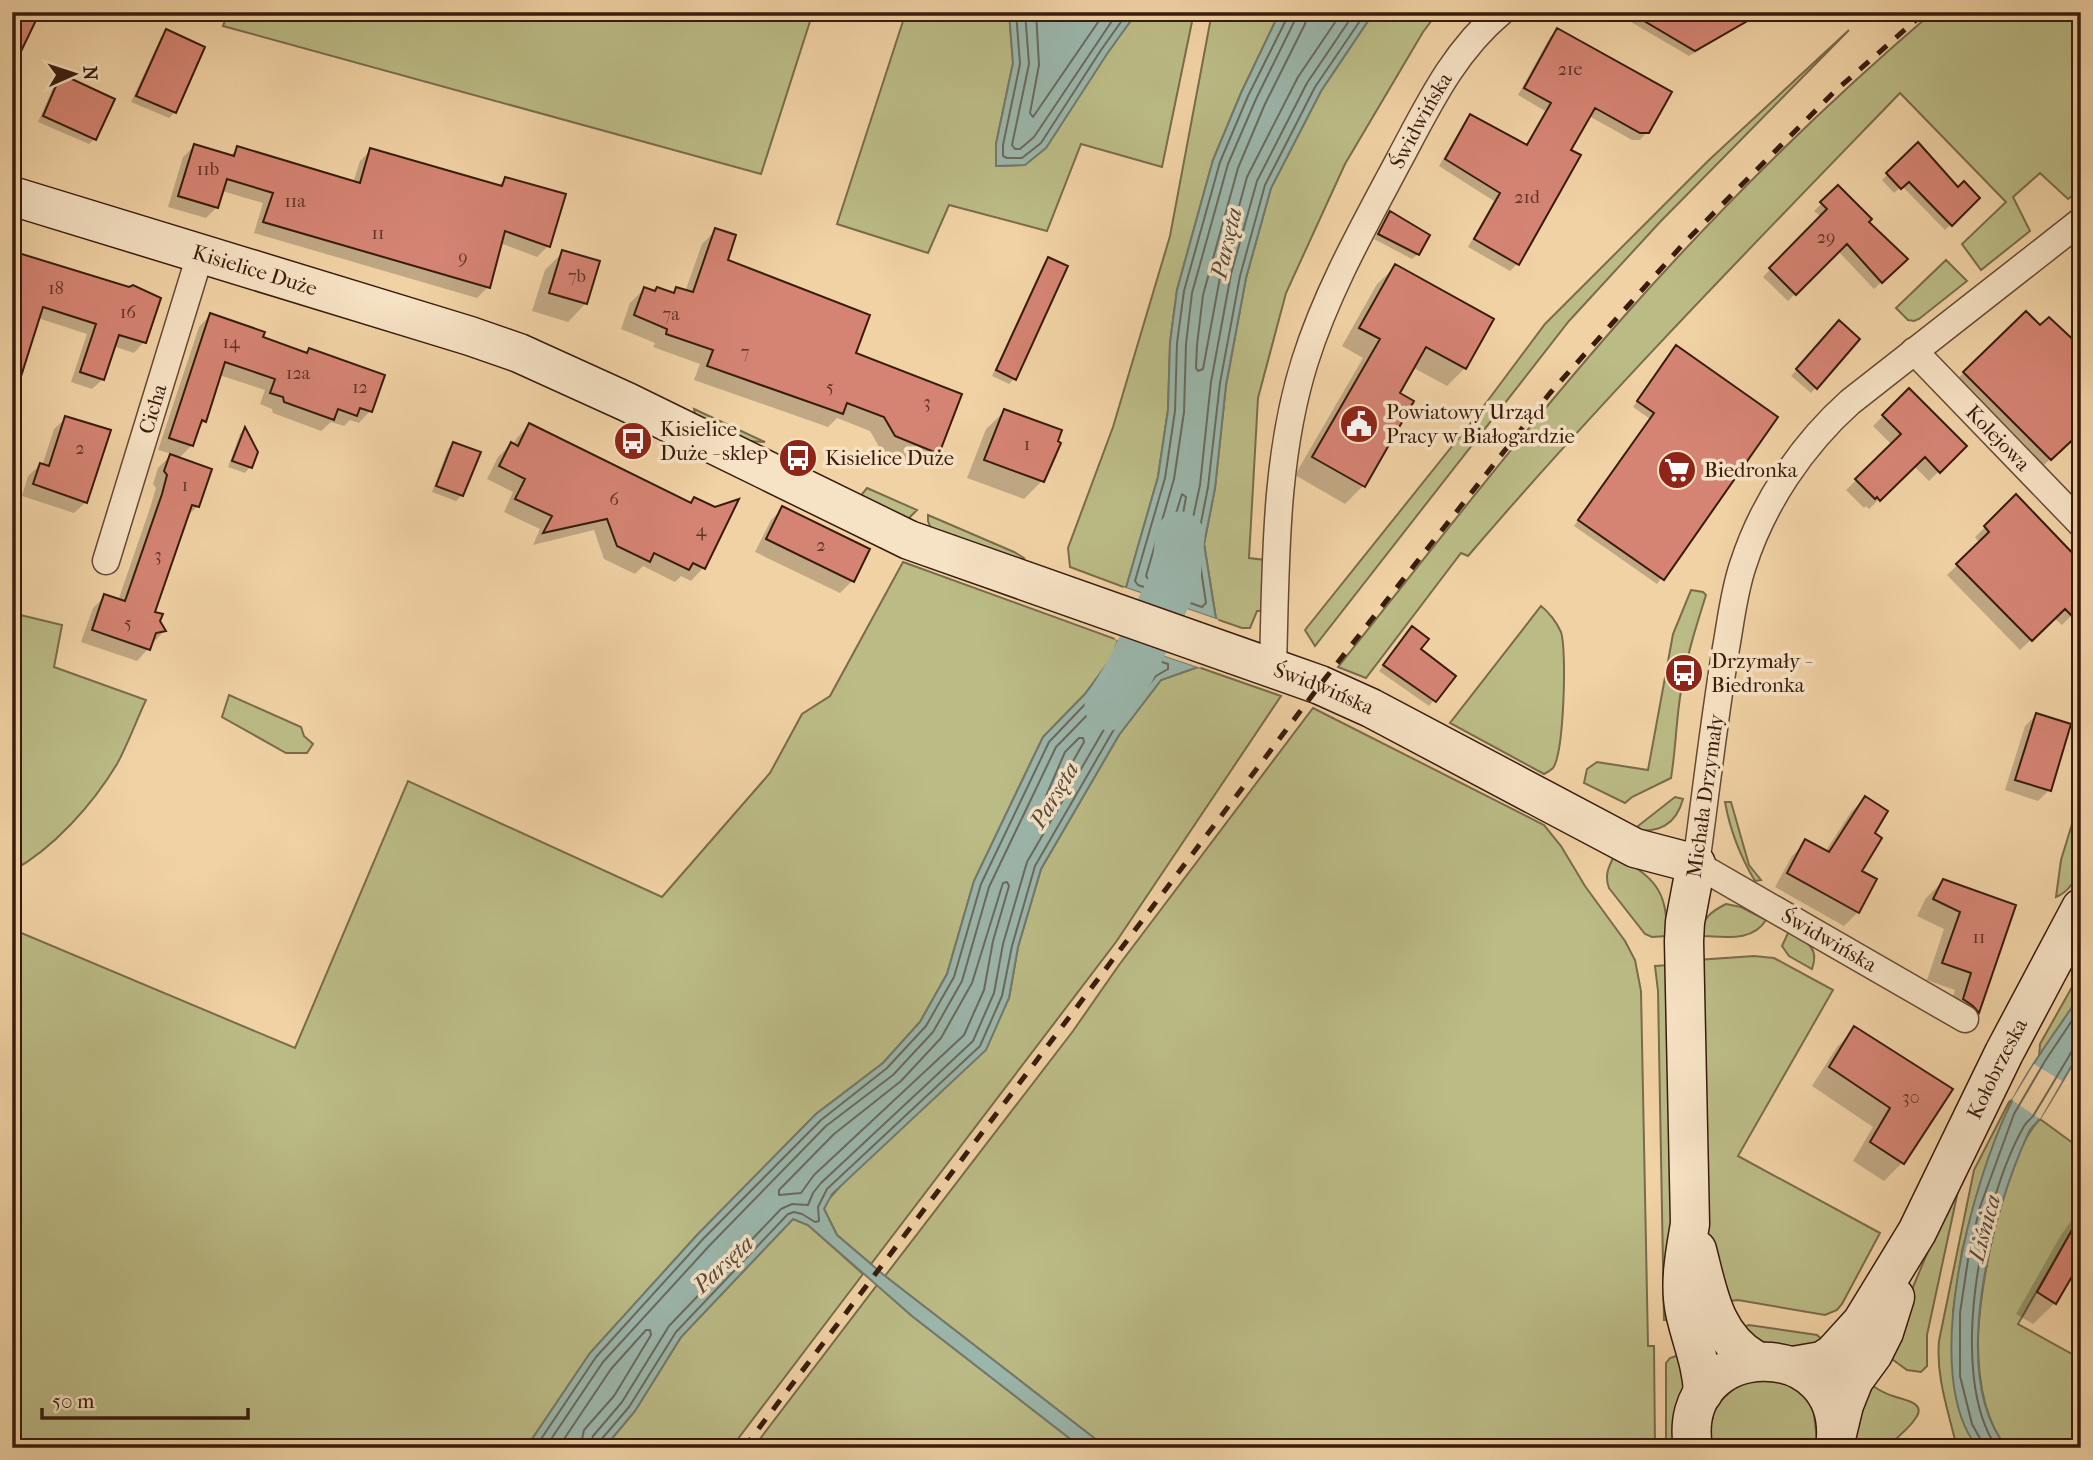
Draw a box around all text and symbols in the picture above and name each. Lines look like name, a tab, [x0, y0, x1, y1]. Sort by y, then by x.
north arrow	[38, 38, 108, 108]
house number: 21e	[1558, 59, 1582, 80]
text: N	[79, 65, 101, 82]
street label: Świdwińska	[1385, 68, 1457, 173]
house number: 11b	[197, 159, 219, 180]
house number: 21d	[1514, 187, 1540, 208]
house number: 11a	[284, 191, 306, 212]
water label: Parsęta	[1205, 205, 1249, 283]
house number: 11	[372, 223, 384, 244]
house number: 29	[1817, 227, 1835, 248]
street label: Kisielice Duże	[190, 240, 320, 301]
house number: 9	[458, 247, 468, 268]
house number: 7b	[568, 266, 586, 287]
house number: 18	[48, 278, 64, 299]
house number: 16	[120, 302, 136, 323]
house number: 7a	[662, 304, 680, 325]
house number: 14	[222, 332, 240, 353]
house number: 7	[741, 342, 750, 363]
house number: 12a	[286, 363, 311, 384]
house number: 12	[352, 377, 368, 398]
house number: 5	[826, 377, 834, 398]
street label: Cicha	[134, 381, 172, 437]
house number: 3	[923, 392, 931, 413]
place label: Powiatowy Urząd Pracy w Białogardzie	[1386, 400, 1575, 448]
street label: Kolejowa	[1961, 400, 2035, 476]
public building icon: Powiatowy Urząd Pracy w Białogardzie	[1338, 403, 1380, 445]
place label: Kisielice Duże - sklep	[660, 417, 768, 465]
bus stop icon: Kisielice Duże - sklep	[612, 420, 654, 462]
house number: 1	[1024, 434, 1030, 455]
bus stop icon: Kisielice Duże	[777, 437, 819, 479]
house number: 2	[75, 438, 85, 459]
place label: Kisielice Duże	[825, 446, 954, 470]
supermarket icon: Biedronka	[1656, 449, 1698, 491]
place label: Biedronka	[1704, 458, 1798, 482]
house number: 1	[182, 475, 188, 496]
house number: 6	[609, 489, 619, 510]
house number: 4	[696, 520, 707, 541]
house number: 2	[816, 535, 826, 556]
house number: 3	[154, 545, 162, 566]
house number: 5	[124, 613, 132, 634]
place label: Drzymały - Biedronka	[1711, 649, 1813, 697]
bus stop icon: Drzymały - Biedronka	[1663, 652, 1705, 694]
street label: Świdwińska	[1271, 658, 1378, 720]
street label: Michała Drzymały	[1682, 712, 1728, 879]
water label: Parsęta	[1024, 757, 1085, 835]
street label: Świdwińska	[1777, 903, 1881, 977]
house number: 11	[1973, 927, 1985, 948]
street label: Kołobrzeska	[1962, 1014, 2032, 1123]
house number: 30	[1902, 1087, 1920, 1108]
water label: Liśnica	[1962, 1192, 2006, 1266]
water label: Parsęta	[687, 1230, 760, 1300]
scale bar	[42, 1376, 248, 1420]
text: 50 m	[52, 1389, 95, 1413]

